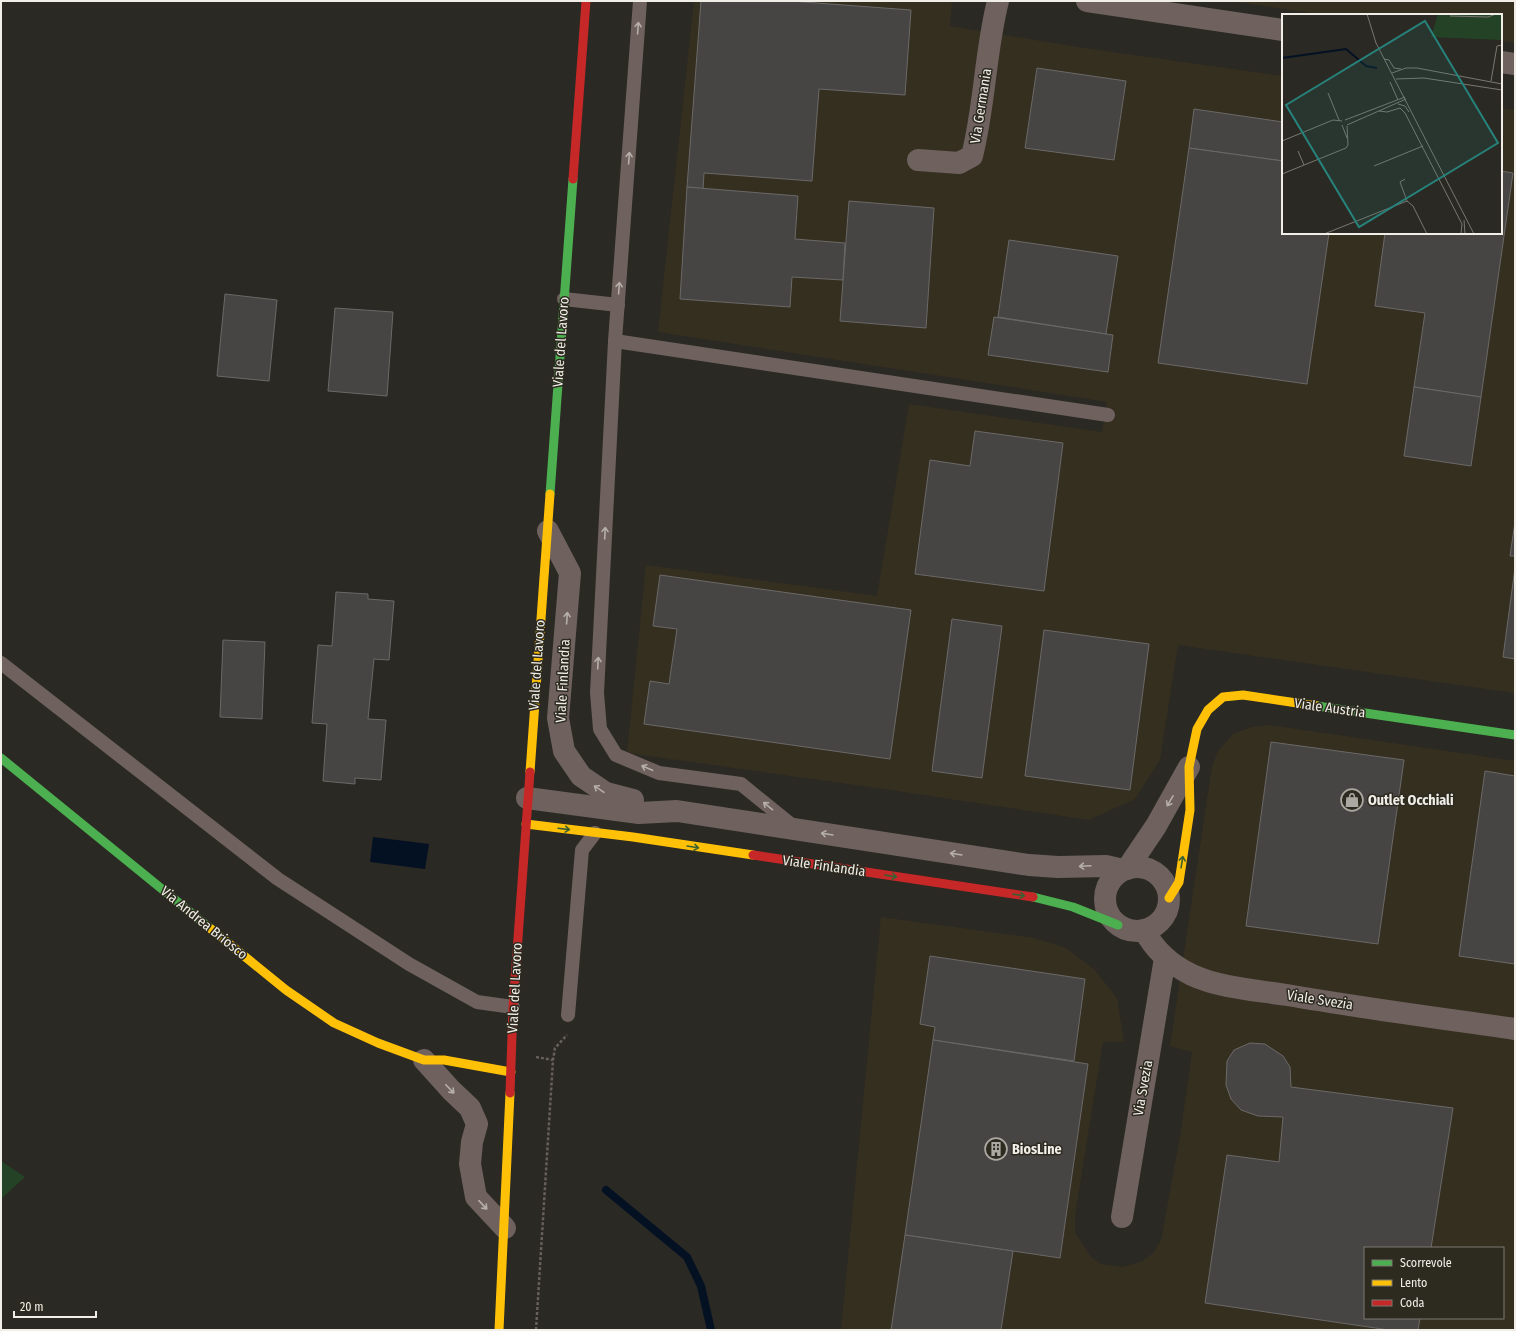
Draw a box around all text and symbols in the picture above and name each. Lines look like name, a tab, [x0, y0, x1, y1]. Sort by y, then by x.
inset map	[1282, 14, 1502, 234]
one-way arrow	[635, 22, 642, 35]
street label: Via Germania	[967, 67, 995, 145]
one-way arrow	[625, 152, 632, 165]
one-way arrow	[616, 282, 623, 295]
street label: Viale del Lavoro	[549, 296, 573, 388]
one-way arrow	[602, 527, 609, 540]
one-way arrow	[563, 612, 570, 625]
street label: Viale del Lavoro	[525, 619, 549, 711]
street label: Viale Finlandia	[552, 639, 574, 723]
one-way arrow	[595, 657, 602, 670]
street label: Viale Austria	[1293, 695, 1367, 721]
one-way arrow	[641, 764, 653, 771]
one-way arrow	[594, 784, 605, 793]
shop icon: Outlet Occhiali	[1339, 787, 1365, 813]
place label: Outlet Occhiali	[1368, 792, 1454, 809]
one-way arrow	[1166, 795, 1174, 807]
one-way arrow	[762, 801, 773, 810]
one-way arrow	[557, 825, 570, 833]
one-way arrow	[821, 830, 834, 838]
one-way arrow	[686, 843, 699, 851]
one-way arrow	[950, 850, 963, 858]
street label: Viale Finlandia	[781, 852, 867, 880]
one-way arrow	[1178, 856, 1186, 869]
one-way arrow	[1079, 862, 1092, 869]
one-way arrow	[884, 872, 897, 880]
street label: Via Andrea Briosco	[157, 883, 251, 963]
one-way arrow	[1013, 891, 1026, 899]
street label: Viale del Lavoro	[504, 942, 526, 1034]
street label: Viale Svezia	[1286, 986, 1355, 1014]
street label: Via Svezia	[1130, 1059, 1156, 1117]
one-way arrow	[445, 1084, 455, 1094]
building icon: BiosLine	[983, 1136, 1009, 1162]
place label: BiosLine	[1012, 1141, 1062, 1158]
one-way arrow	[478, 1199, 487, 1209]
legend	[1364, 1247, 1504, 1319]
text: Scorrevole	[1400, 1256, 1452, 1270]
text: Lento	[1400, 1276, 1427, 1290]
scale bar	[14, 1293, 96, 1319]
text: Coda	[1400, 1296, 1425, 1310]
text: 20 m	[20, 1300, 44, 1314]

